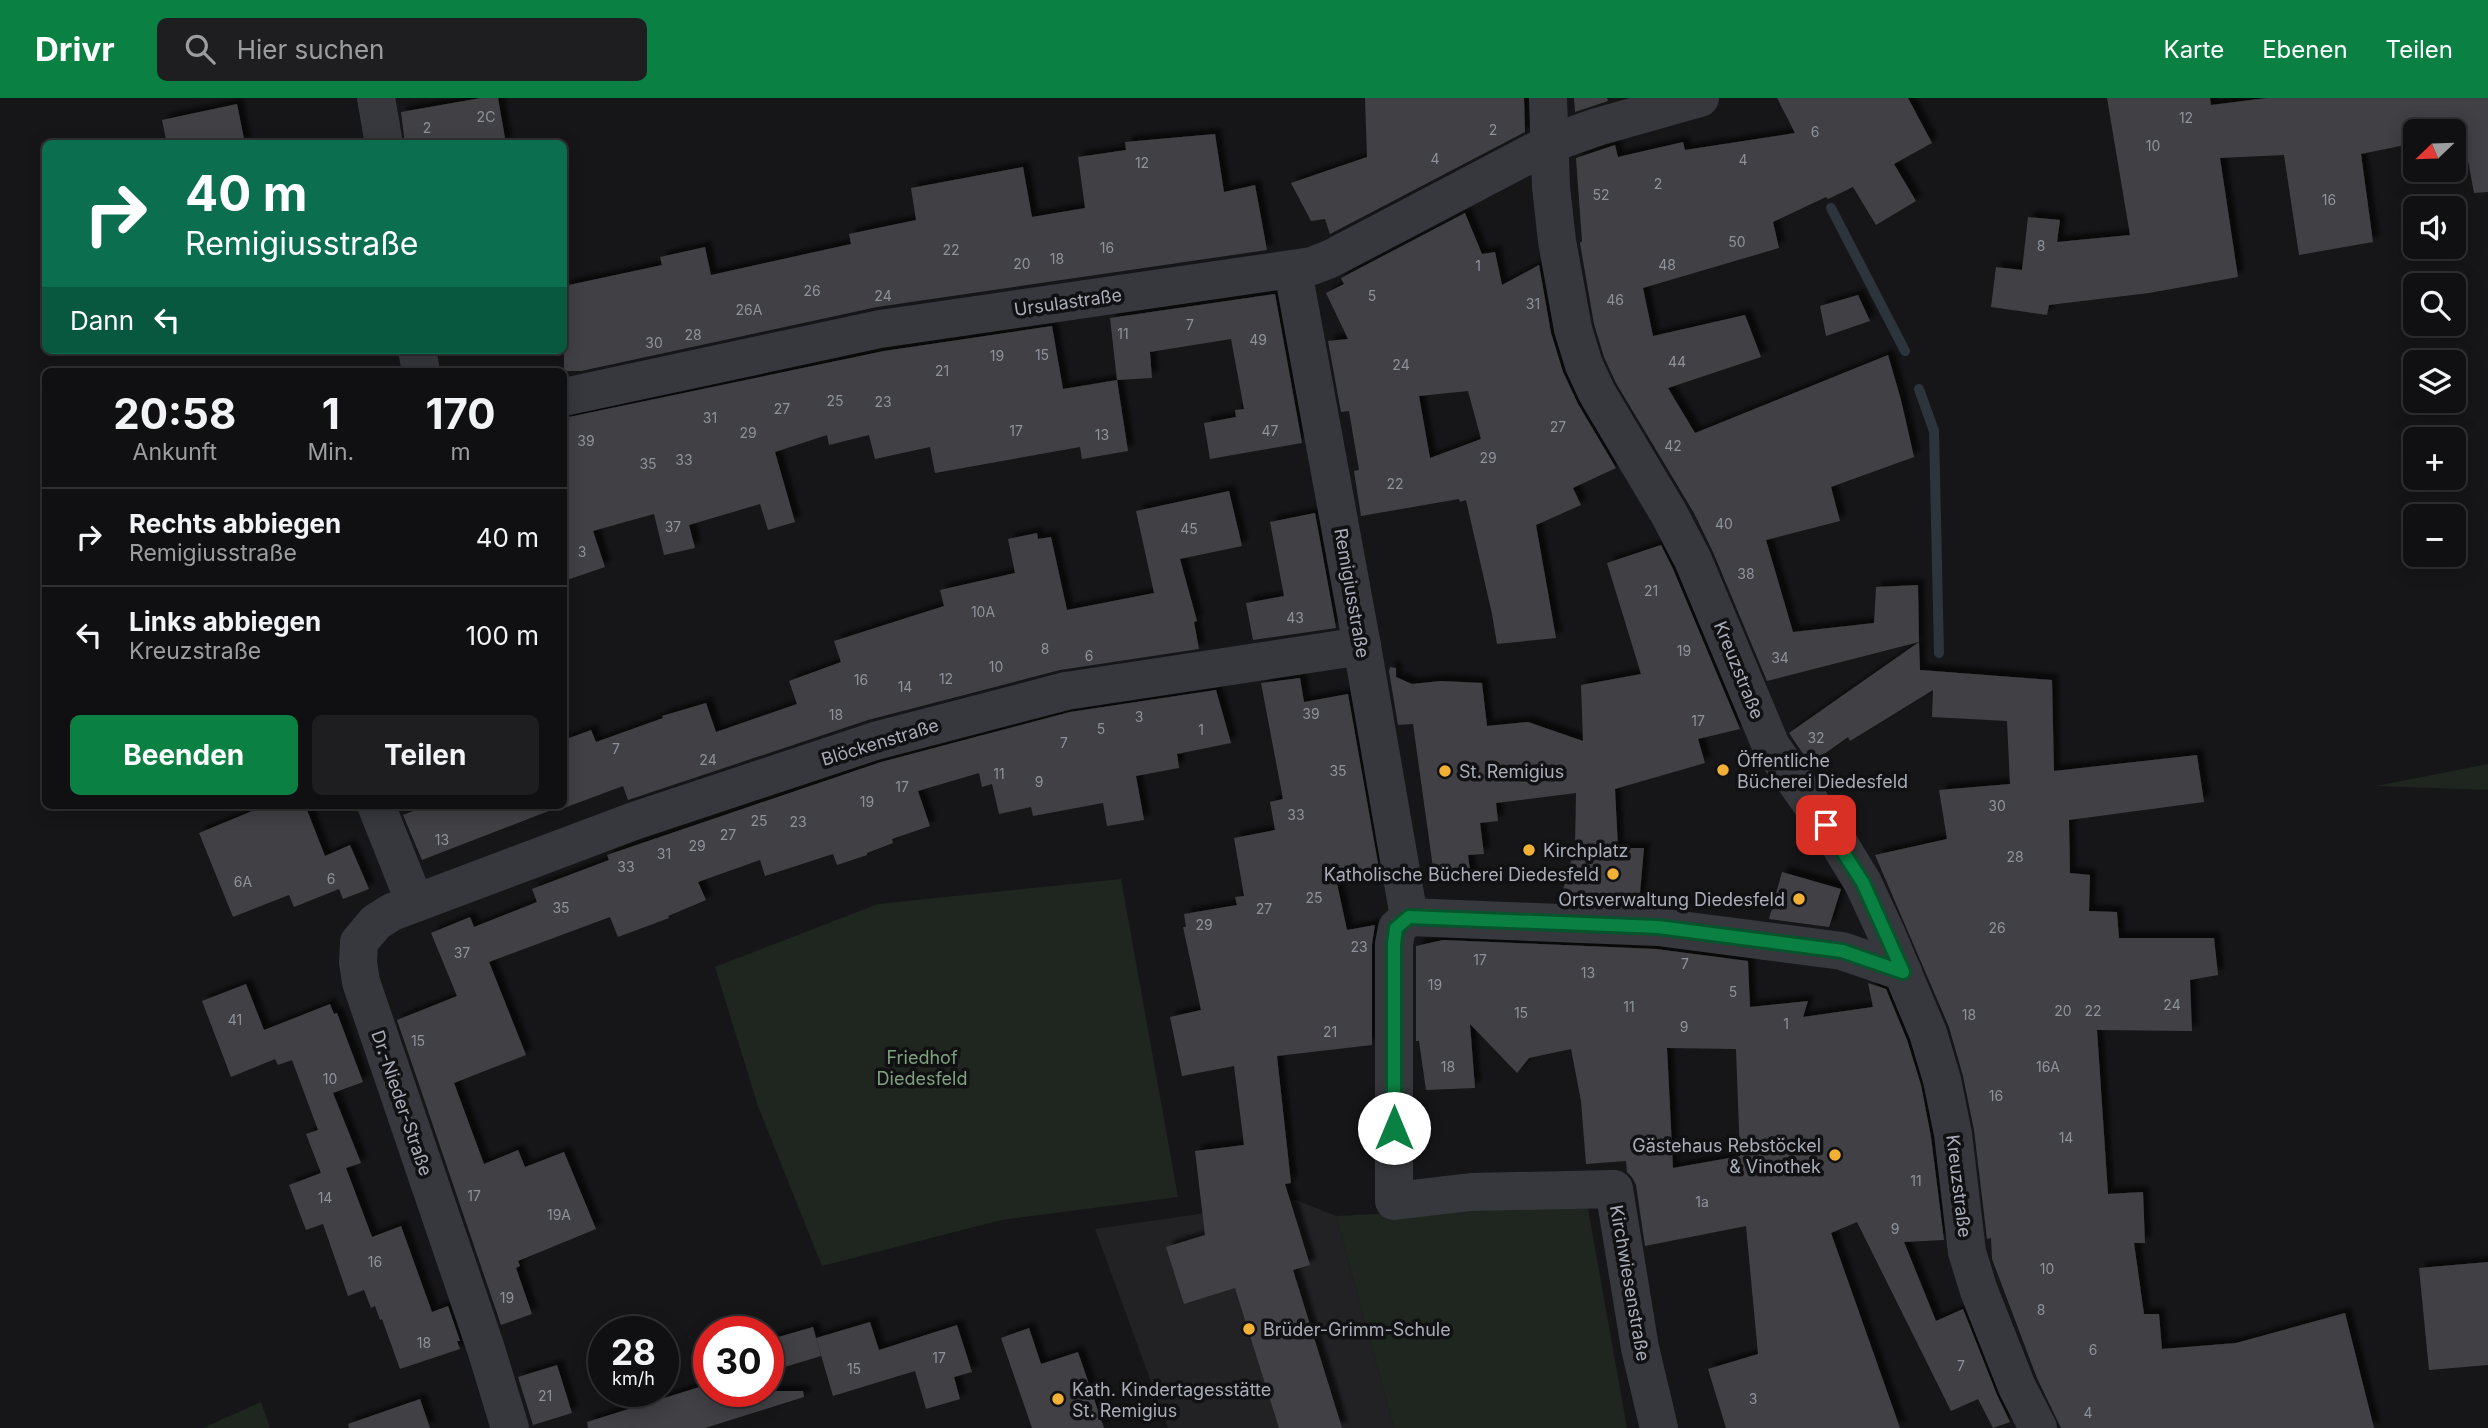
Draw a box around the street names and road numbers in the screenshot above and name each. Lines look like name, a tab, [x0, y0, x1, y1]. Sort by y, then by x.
street label: Ursulastraße	[1013, 284, 1123, 320]
street label: Remigiusstraße	[1330, 527, 1374, 659]
street label: Kreuzstraße	[1710, 618, 1768, 722]
street label: Blöckenstraße	[819, 714, 941, 770]
street label: Dr.-Nieder-Straße	[367, 1028, 437, 1178]
street label: Kreuzstraße	[1942, 1133, 1976, 1239]
street label: Kirchwiesenstraße	[1606, 1203, 1654, 1363]

